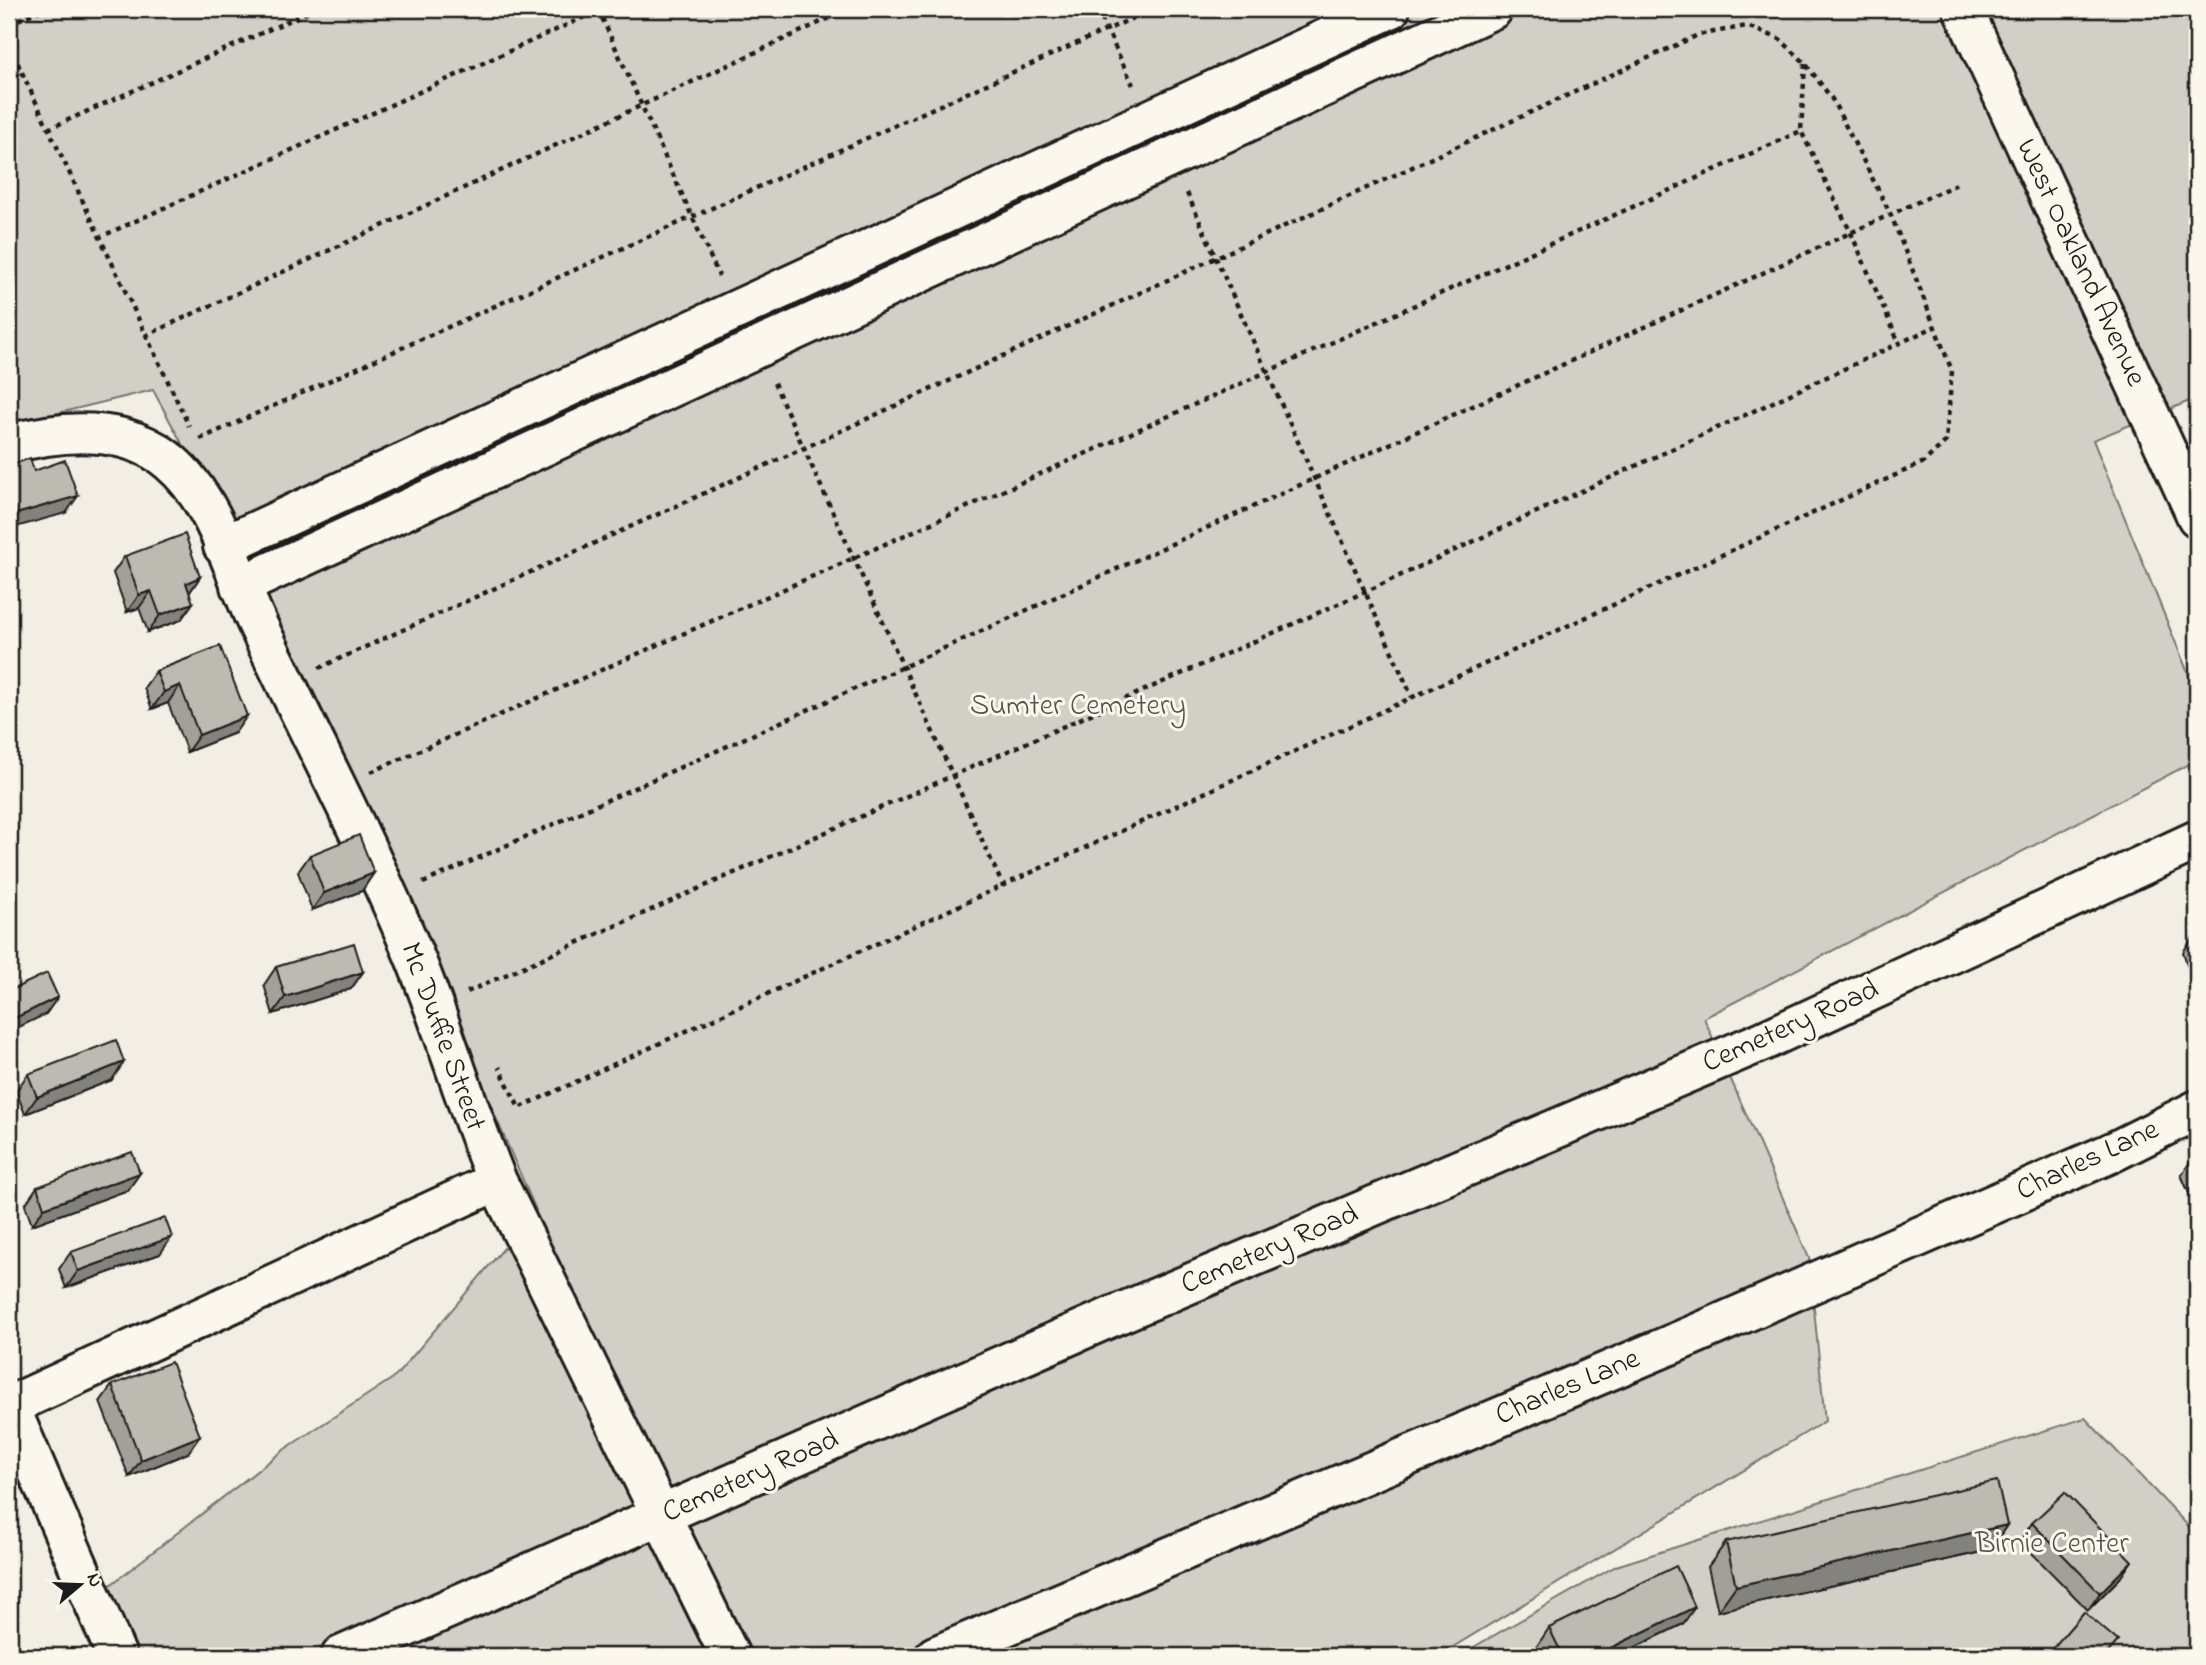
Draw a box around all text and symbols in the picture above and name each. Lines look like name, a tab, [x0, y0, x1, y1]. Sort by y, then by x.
street label: West Oakland Avenue	[2003, 132, 2157, 395]
park label: Sumter Cemetery	[970, 685, 1186, 729]
street label: Mc Duffie Street	[388, 937, 496, 1137]
street label: Cemetery Road	[1696, 968, 1886, 1086]
street label: Charles Lane	[2009, 1108, 2167, 1213]
street label: Cemetery Road	[1174, 1193, 1366, 1307]
street label: Charles Lane	[1489, 1338, 1648, 1438]
street label: Cemetery Road	[656, 1418, 846, 1536]
park label: Birnie Center	[1974, 1523, 2129, 1567]
north arrow	[46, 1550, 116, 1620]
text: N	[79, 1570, 109, 1591]

